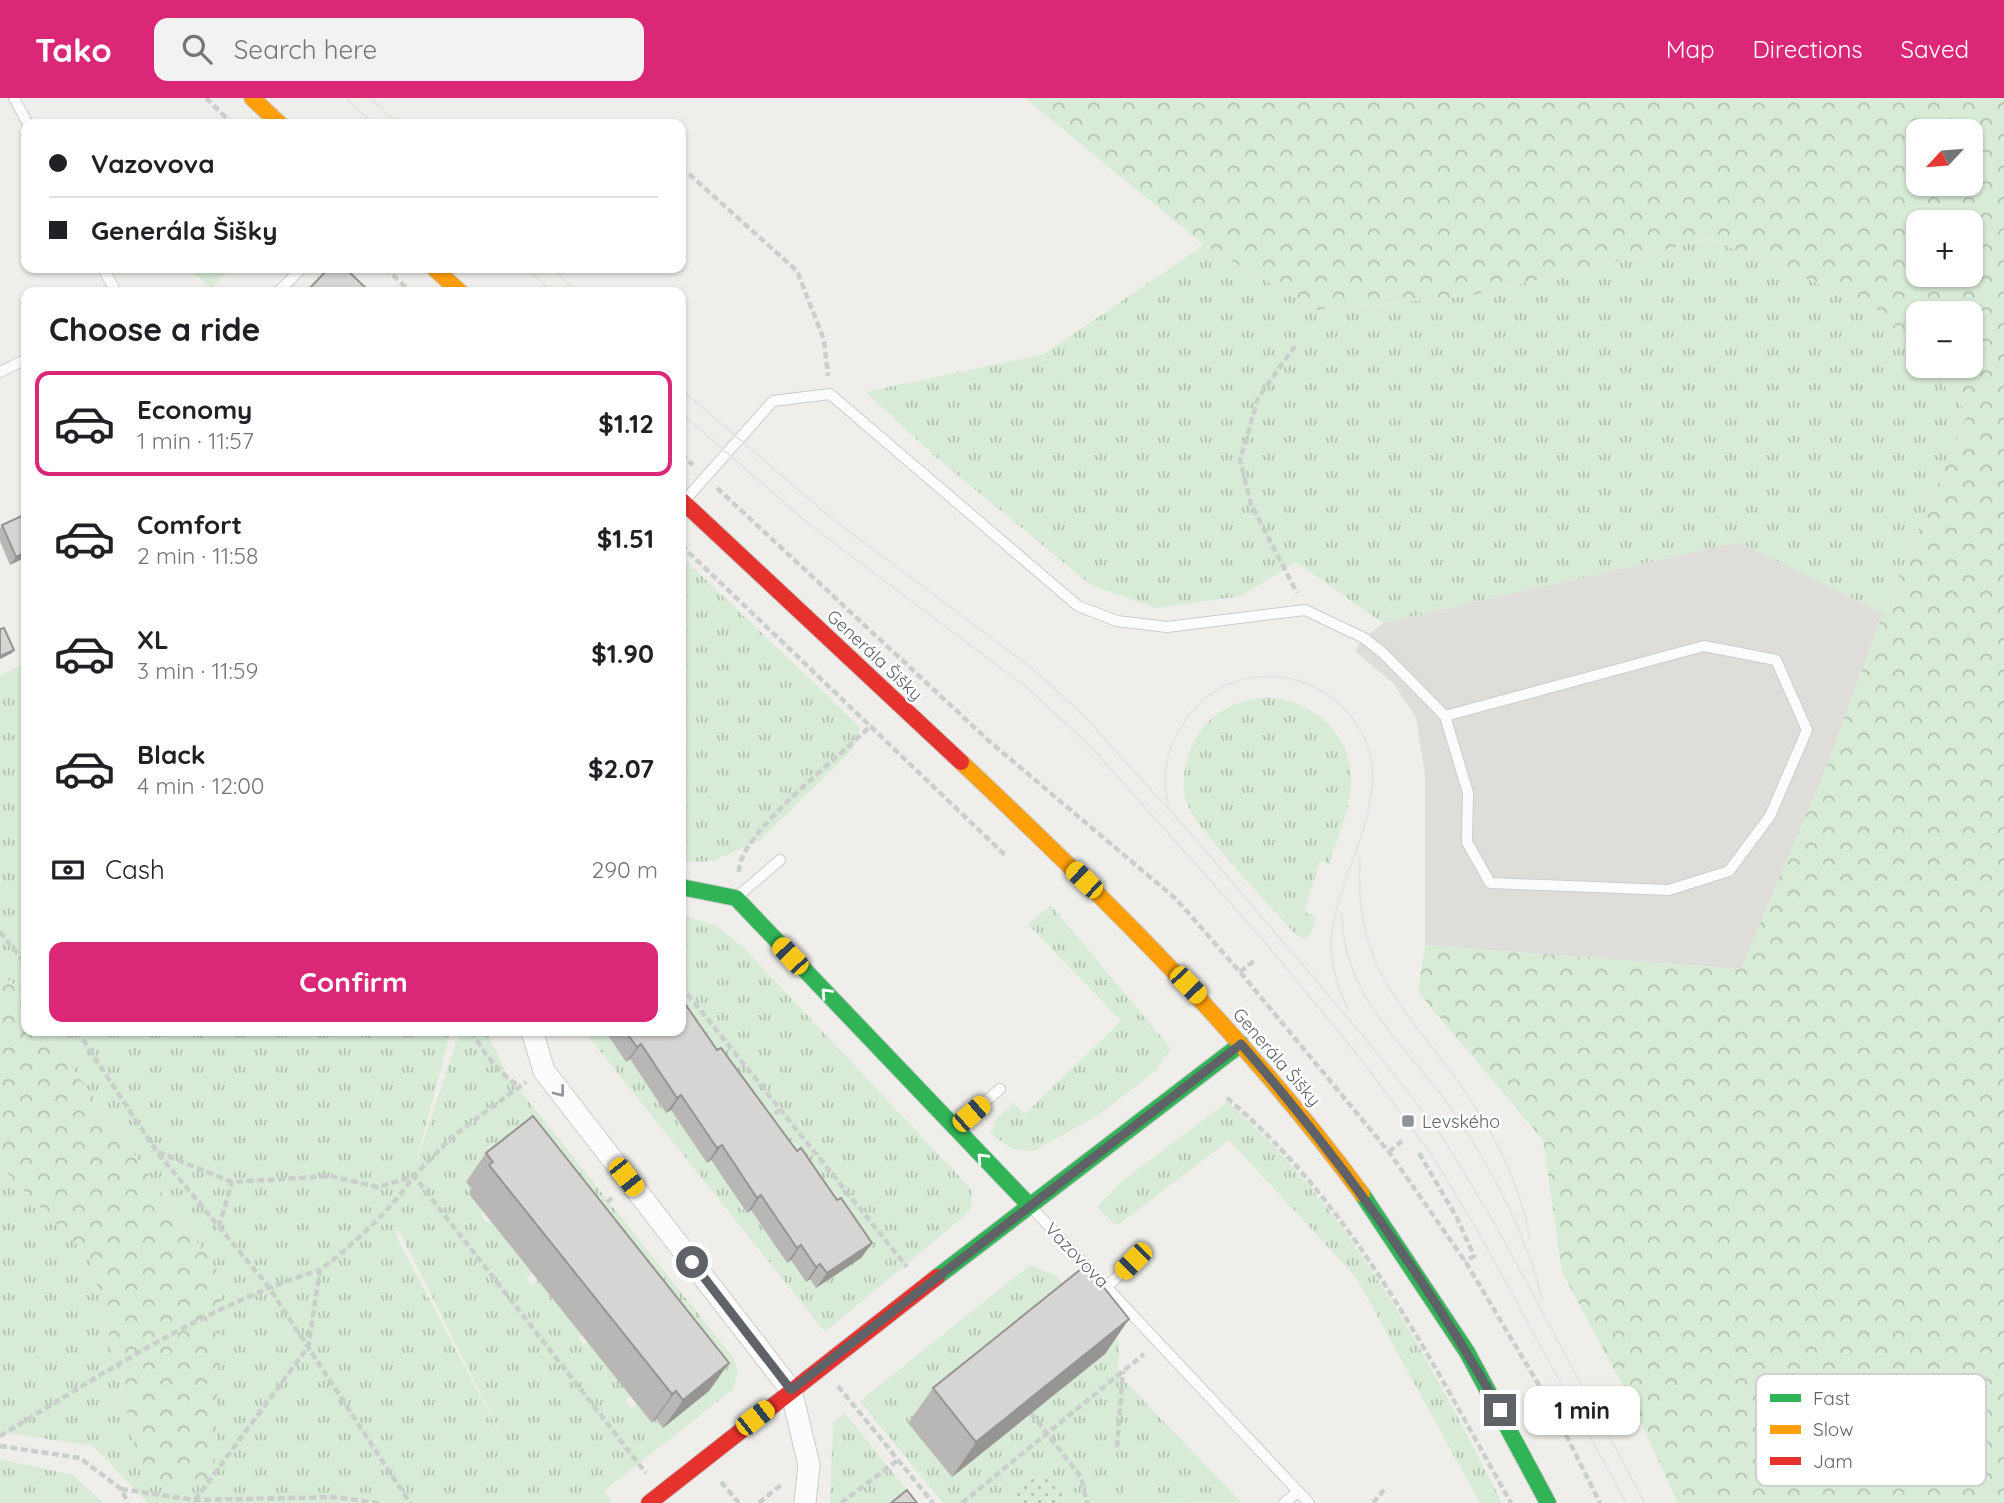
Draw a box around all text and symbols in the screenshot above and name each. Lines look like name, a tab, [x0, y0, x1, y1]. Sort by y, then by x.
search box	[154, 18, 644, 81]
text: Tako	[35, 29, 112, 70]
icon: search	[178, 30, 216, 68]
text: Search here	[234, 33, 377, 66]
text: Map	[1666, 34, 1715, 64]
text: Directions	[1753, 34, 1863, 64]
text: Saved	[1901, 34, 1969, 64]
north arrow	[1906, 119, 1983, 196]
map controls	[1906, 119, 1983, 378]
text: Vazovova	[91, 147, 215, 180]
button: +	[1906, 210, 1983, 287]
text: Generála Šišky	[91, 214, 277, 247]
button: −	[1906, 301, 1983, 378]
text: Choose a ride	[49, 309, 261, 349]
icon: car	[53, 392, 116, 455]
text: Economy	[137, 393, 252, 426]
text: $1.12	[598, 407, 654, 440]
text: 1 min · 11:57	[137, 426, 254, 455]
icon: car	[53, 507, 116, 570]
text: Comfort	[137, 508, 242, 541]
text: $1.51	[597, 522, 654, 555]
text: 2 min · 11:58	[137, 541, 259, 570]
street label: Generála Šišky	[822, 605, 928, 705]
icon: car	[53, 622, 116, 685]
text: XL	[137, 623, 169, 656]
text: $1.90	[591, 637, 654, 670]
text: 3 min · 11:59	[137, 656, 258, 685]
icon: car	[53, 737, 116, 800]
text: Black	[137, 738, 206, 771]
text: $2.07	[588, 752, 654, 785]
text: 4 min · 12:00	[137, 771, 265, 800]
icon: cash	[49, 851, 87, 889]
text: Cash	[105, 853, 165, 886]
text: 290 m	[591, 855, 658, 884]
car	[1062, 858, 1107, 902]
car	[768, 933, 813, 979]
button: Confirm	[49, 942, 658, 1022]
car	[1166, 963, 1211, 1007]
one-way arrow	[821, 988, 834, 1001]
street label: Generála Šišky	[1228, 1003, 1326, 1111]
one-way arrow	[552, 1084, 565, 1096]
car	[949, 1092, 994, 1136]
place label: Levského	[1422, 1110, 1500, 1133]
marker: Levského	[1400, 1113, 1416, 1129]
one-way arrow	[978, 1153, 990, 1166]
car	[605, 1154, 648, 1200]
street label: Vazovova	[1040, 1217, 1114, 1293]
car	[1111, 1239, 1156, 1283]
route start	[676, 1246, 708, 1278]
legend	[1756, 1374, 1986, 1486]
callout: 1 min	[1524, 1386, 1640, 1434]
text: Fast	[1813, 1386, 1850, 1410]
route end	[1484, 1394, 1516, 1426]
text: 1 min	[1554, 1396, 1610, 1425]
car	[732, 1397, 779, 1439]
text: Slow	[1813, 1417, 1854, 1441]
text: Jam	[1813, 1449, 1853, 1473]

